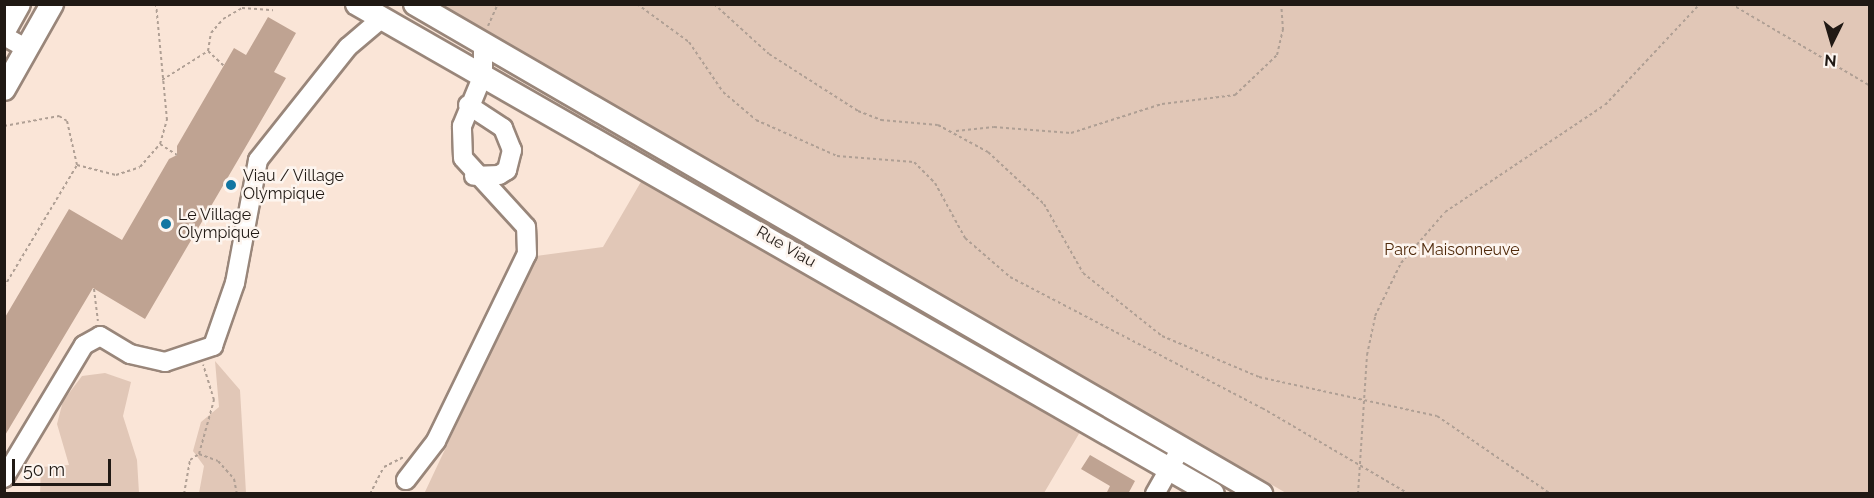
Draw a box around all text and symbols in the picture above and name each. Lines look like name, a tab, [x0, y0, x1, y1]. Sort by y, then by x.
north arrow	[1802, 12, 1862, 72]
text: N	[1823, 50, 1837, 70]
place label: Viau / Village Olympique	[243, 166, 344, 204]
marker: Viau / Village Olympique	[224, 178, 238, 192]
place label: Le Village Olympique	[178, 205, 260, 243]
marker: Le Village Olympique	[159, 217, 173, 231]
street label: Rue Viau	[753, 222, 819, 272]
park label: Parc Maisonneuve	[1384, 240, 1520, 260]
scale bar	[15, 447, 114, 485]
text: 50 m	[23, 459, 65, 480]

